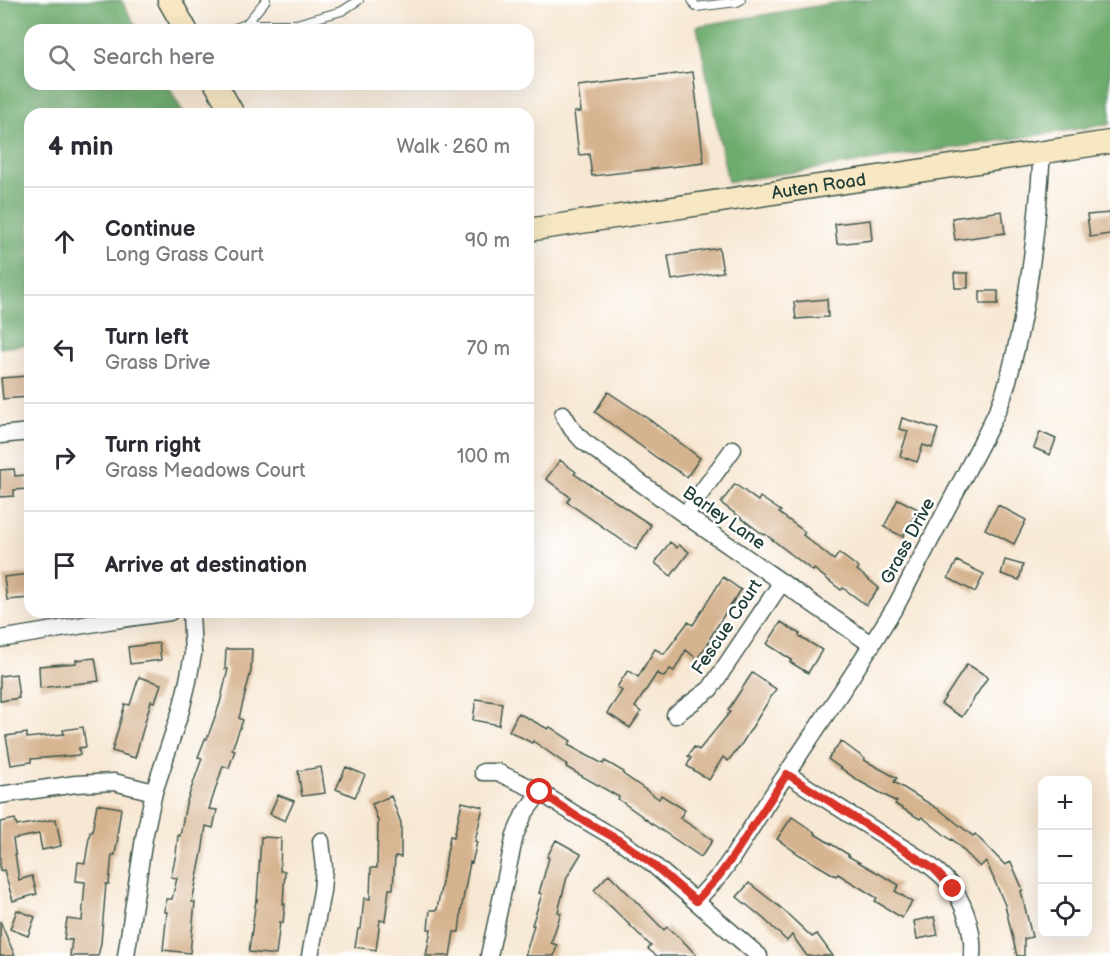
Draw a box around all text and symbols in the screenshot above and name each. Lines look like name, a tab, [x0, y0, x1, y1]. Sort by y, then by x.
search box	[24, 24, 534, 90]
icon: search	[45, 41, 78, 74]
text: Search here	[93, 44, 215, 71]
text: 4 min	[48, 132, 113, 163]
text: Walk · 260 m	[397, 135, 510, 159]
street label: Auten Road	[770, 169, 867, 204]
text: Continue	[105, 216, 195, 243]
icon: ahead	[48, 225, 81, 258]
text: 90 m	[465, 229, 510, 253]
text: Long Grass Court	[105, 243, 264, 267]
text: Turn left	[105, 324, 189, 351]
icon: left	[48, 333, 81, 366]
text: 70 m	[466, 337, 510, 361]
text: Grass Drive	[105, 351, 210, 375]
text: Turn right	[105, 432, 201, 459]
icon: right	[48, 441, 81, 474]
text: 100 m	[457, 445, 510, 469]
text: Grass Meadows Court	[105, 459, 305, 483]
street label: Barley Lane	[679, 482, 770, 554]
street label: Grass Drive	[876, 494, 940, 588]
icon: arrive	[48, 549, 81, 582]
text: Arrive at destination	[105, 552, 307, 579]
street label: Fescue Court	[688, 575, 767, 678]
map controls	[1038, 776, 1092, 938]
button: +	[1038, 776, 1092, 830]
route start	[526, 778, 552, 804]
button: −	[1038, 830, 1092, 884]
route end	[939, 875, 965, 901]
button: locate	[1038, 884, 1092, 938]

